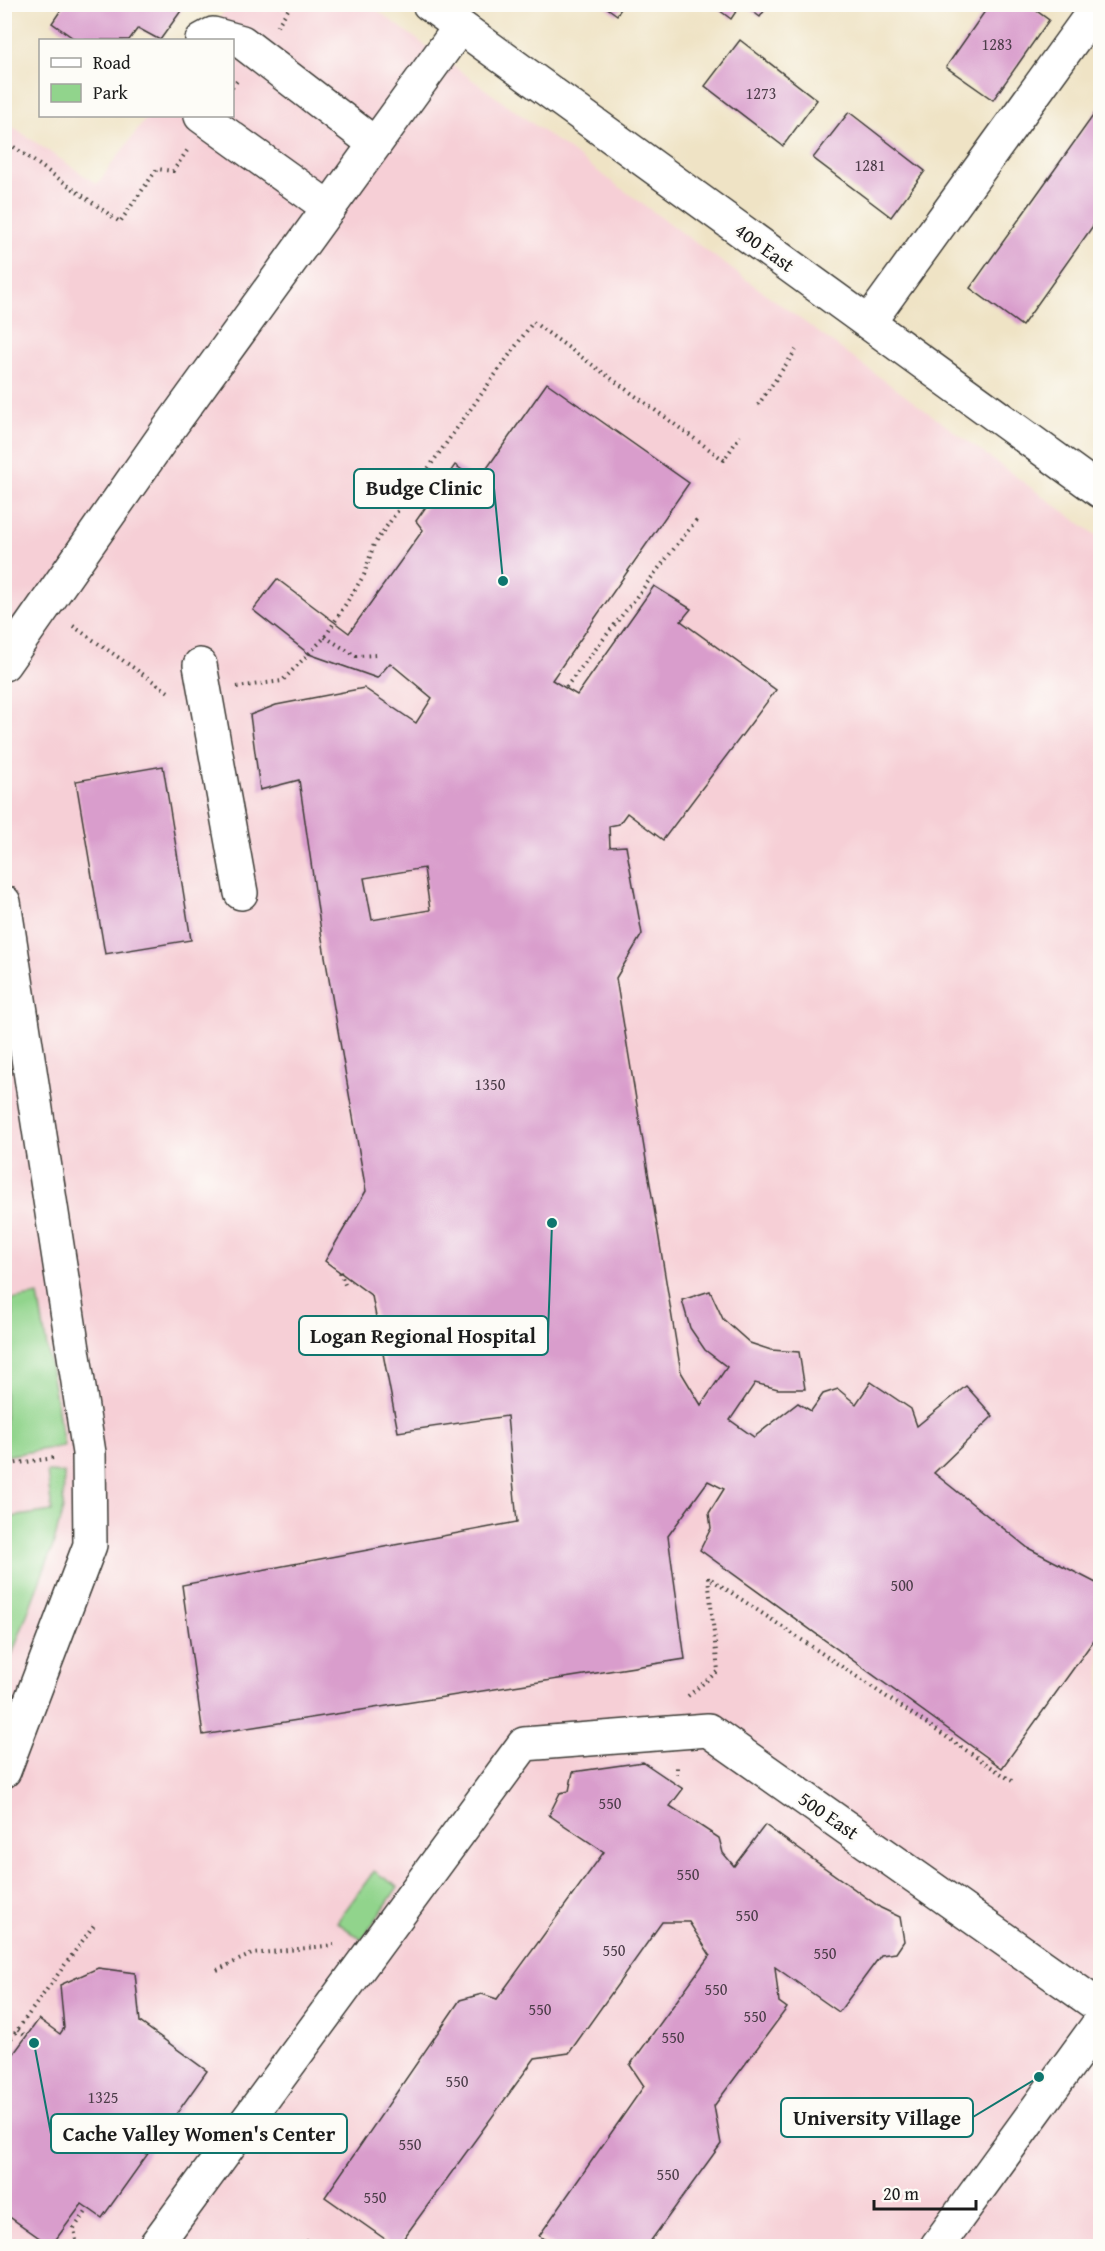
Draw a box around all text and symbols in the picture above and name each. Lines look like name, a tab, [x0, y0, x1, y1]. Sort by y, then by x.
house number: 1283	[982, 32, 1012, 56]
legend	[39, 39, 234, 117]
text: Road	[93, 49, 131, 76]
text: Park	[93, 79, 129, 106]
house number: 1273	[746, 81, 776, 105]
house number: 1281	[855, 153, 885, 177]
street label: 400 East	[729, 215, 801, 279]
callout: Budge Clinic	[354, 469, 494, 508]
text: Budge Clinic	[366, 472, 483, 503]
house number: 1350	[475, 1072, 506, 1096]
callout: Logan Regional Hospital	[299, 1316, 548, 1355]
text: Logan Regional Hospital	[310, 1320, 536, 1351]
house number: 500	[890, 1573, 914, 1597]
street label: 500 East	[793, 1784, 865, 1846]
house number: 550	[598, 1791, 622, 1815]
house number: 550	[676, 1862, 700, 1886]
house number: 550	[735, 1903, 759, 1927]
house number: 550	[602, 1938, 626, 1962]
house number: 550	[813, 1941, 837, 1965]
house number: 550	[704, 1977, 728, 2001]
house number: 550	[528, 1997, 552, 2021]
house number: 550	[743, 2004, 767, 2028]
house number: 550	[661, 2025, 685, 2049]
house number: 550	[445, 2069, 469, 2093]
house number: 1325	[88, 2085, 118, 2109]
callout: University Village	[781, 2098, 973, 2137]
text: University Village	[793, 2102, 961, 2133]
callout: Cache Valley Women's Center	[51, 2114, 347, 2153]
text: Cache Valley Women's Center	[63, 2118, 336, 2149]
house number: 550	[398, 2132, 422, 2156]
house number: 550	[656, 2162, 680, 2186]
scale bar	[874, 2173, 976, 2211]
text: 20 m	[883, 2180, 919, 2207]
house number: 550	[363, 2185, 387, 2209]

